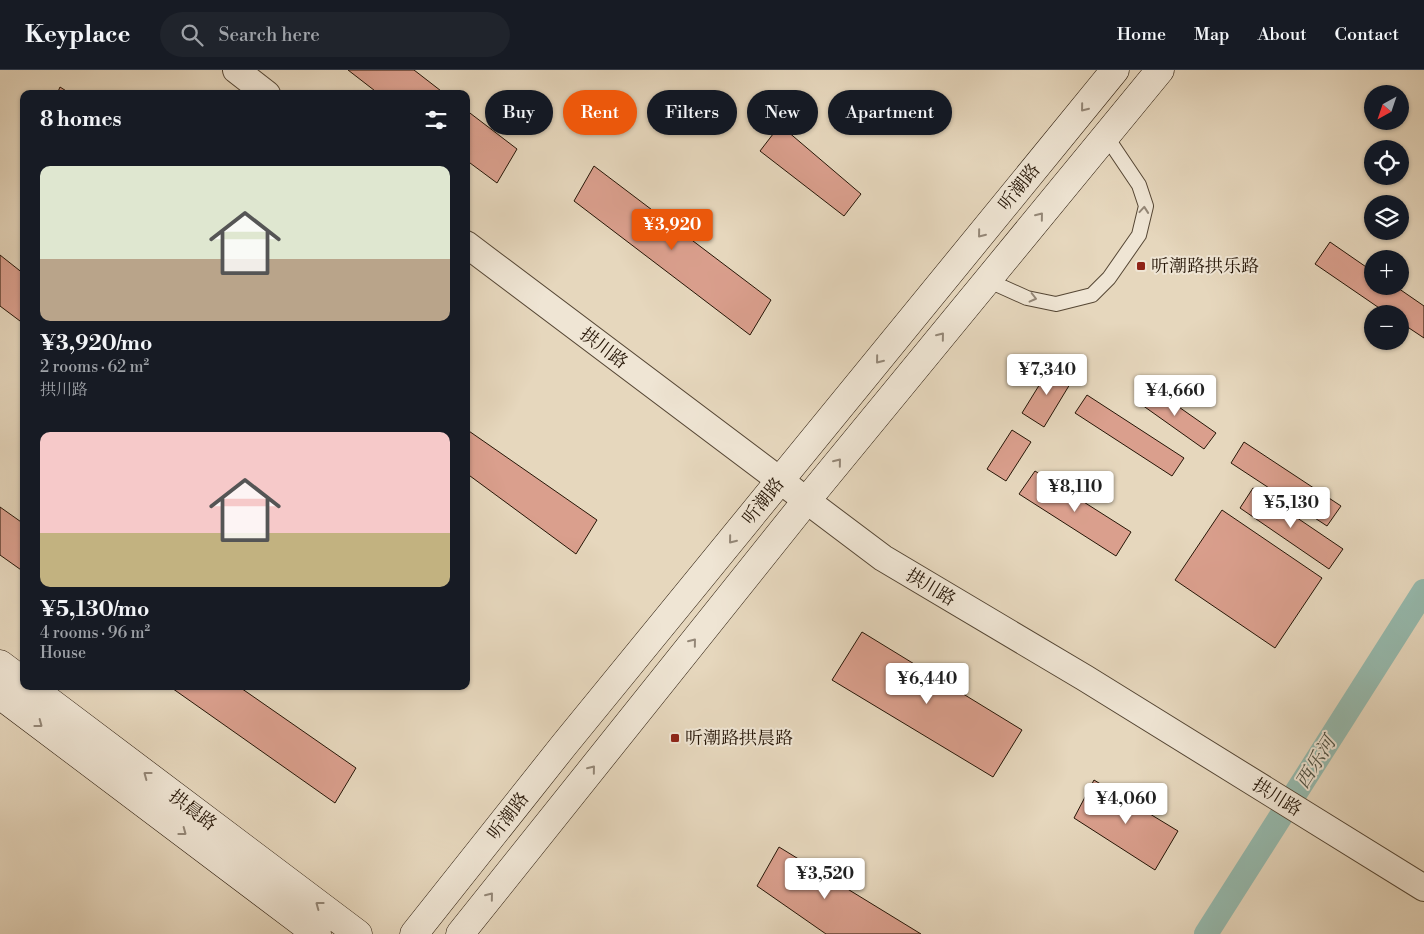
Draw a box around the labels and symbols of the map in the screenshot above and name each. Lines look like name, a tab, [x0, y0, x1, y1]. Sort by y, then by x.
north arrow	[1364, 85, 1409, 130]
one-way arrow	[1081, 102, 1089, 111]
street label: 听潮路	[993, 159, 1045, 216]
one-way arrow	[1138, 205, 1149, 213]
pin: ¥3,920	[631, 208, 713, 251]
one-way arrow	[1035, 212, 1044, 221]
one-way arrow	[979, 228, 987, 237]
place label: 听潮路拱乐路	[1151, 255, 1259, 278]
marker: 听潮路拱乐路	[1135, 260, 1147, 272]
one-way arrow	[1028, 293, 1036, 303]
street label: 拱川路	[575, 323, 632, 374]
one-way arrow	[936, 333, 945, 342]
one-way arrow	[876, 354, 884, 363]
pin: ¥7,340	[1006, 354, 1088, 396]
pin: ¥4,660	[1134, 374, 1216, 417]
one-way arrow	[833, 459, 841, 468]
pin: ¥8,110	[1034, 470, 1116, 513]
street label: 听潮路	[737, 473, 789, 530]
pin: ¥5,130	[1250, 486, 1332, 529]
one-way arrow	[729, 534, 737, 543]
street label: 拱川路	[902, 564, 960, 611]
one-way arrow	[688, 639, 696, 648]
pin: ¥6,440	[886, 662, 968, 705]
one-way arrow	[33, 718, 43, 727]
place label: 听潮路拱晨路	[685, 727, 793, 750]
water label: 西乐河	[1291, 729, 1343, 793]
marker: 听潮路拱晨路	[669, 732, 681, 744]
one-way arrow	[586, 766, 594, 775]
one-way arrow	[144, 773, 153, 781]
street label: 拱川路	[1248, 773, 1306, 821]
pin: ¥4,060	[1085, 782, 1167, 825]
street label: 拱晨路	[164, 785, 221, 836]
street label: 听潮路	[483, 788, 534, 845]
one-way arrow	[177, 827, 186, 835]
pin: ¥3,520	[784, 858, 866, 900]
one-way arrow	[485, 893, 493, 902]
one-way arrow	[316, 902, 325, 910]

